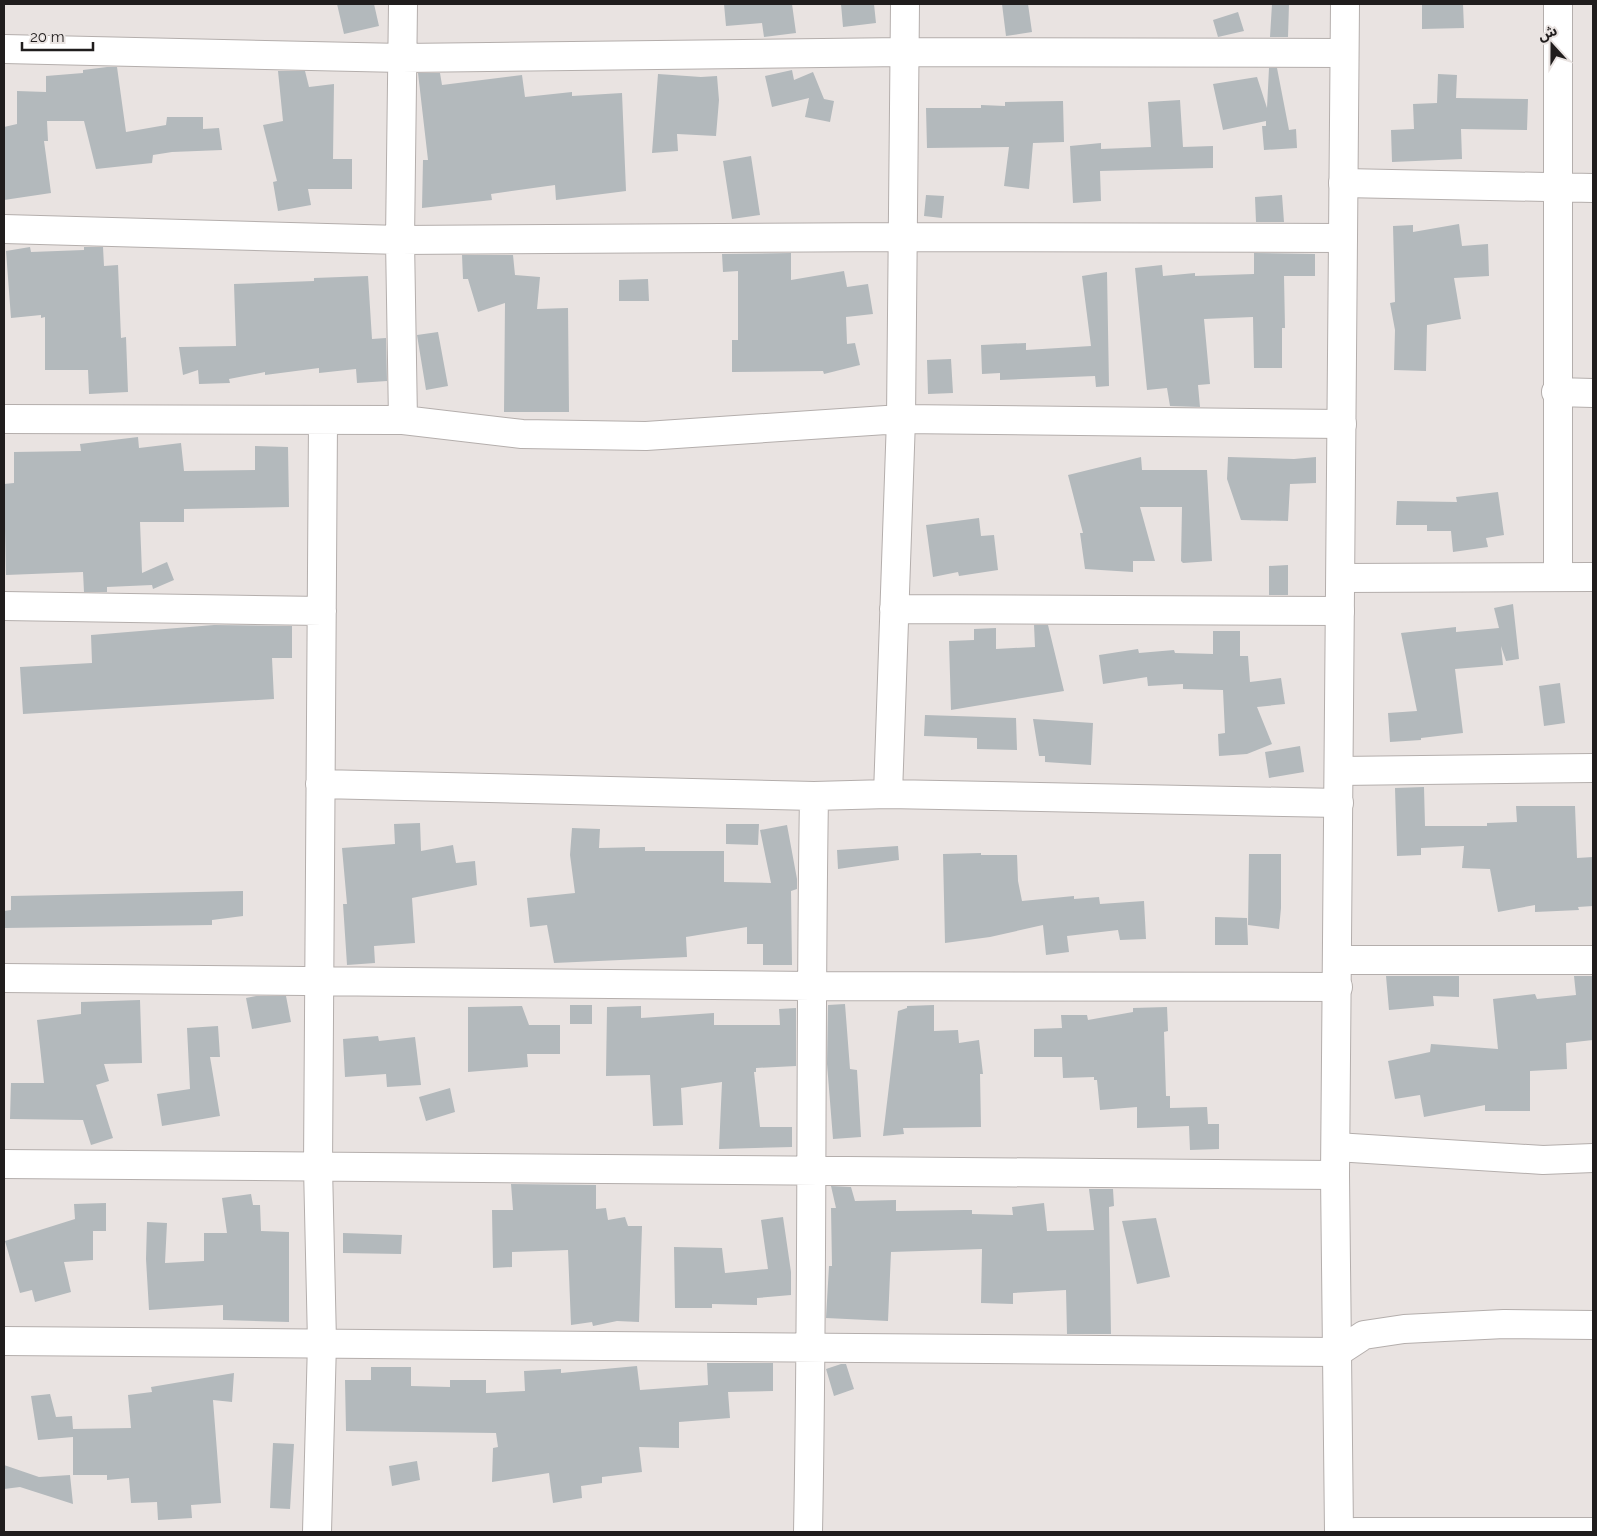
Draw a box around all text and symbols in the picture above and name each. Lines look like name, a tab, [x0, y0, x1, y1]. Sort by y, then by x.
scale bar	[22, 20, 94, 52]
north arrow	[1527, 20, 1577, 70]
text: ش	[1536, 22, 1559, 44]
text: 20 m	[30, 28, 65, 46]

